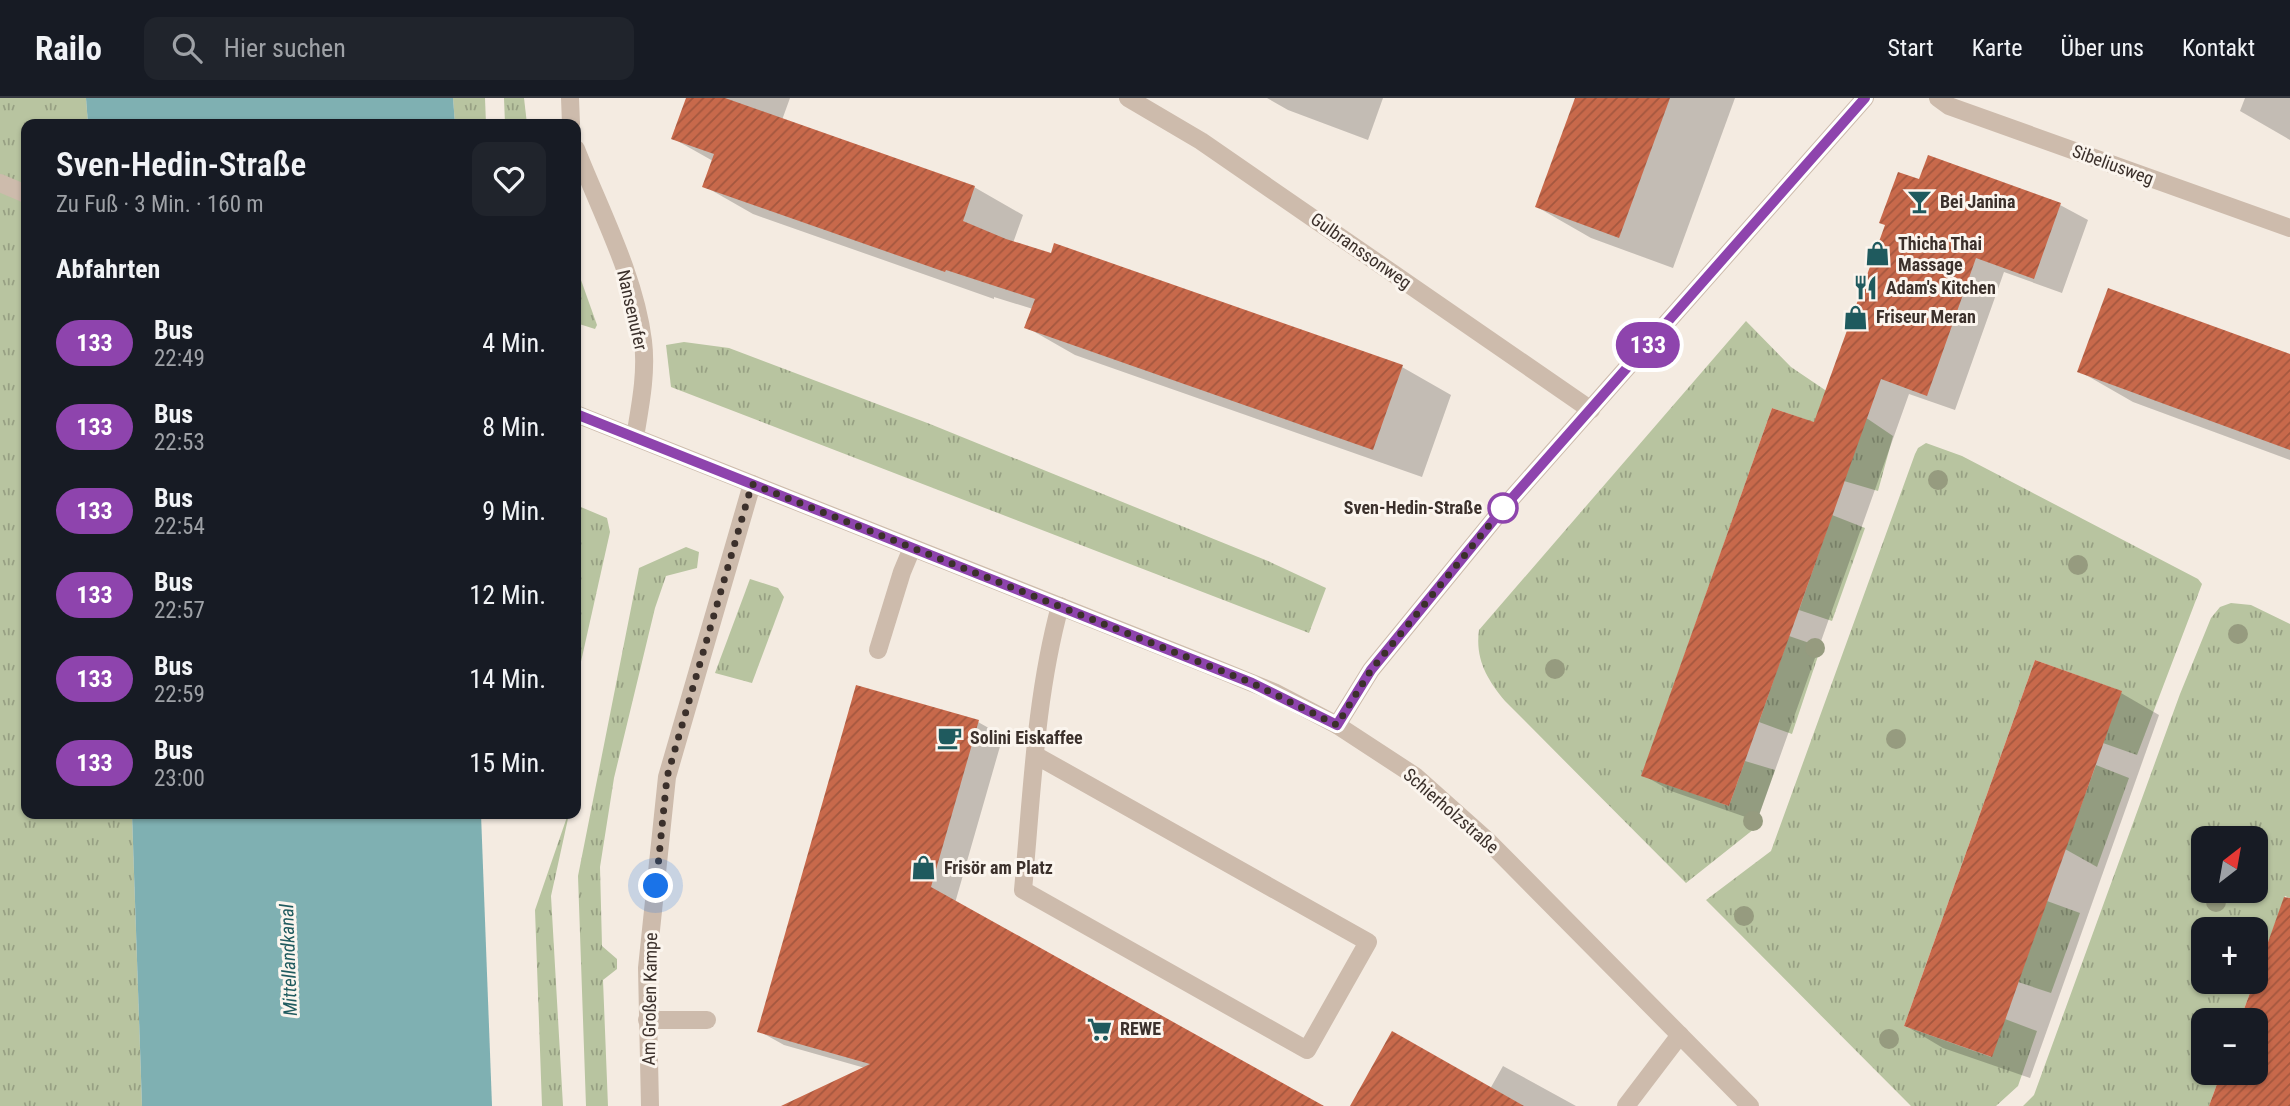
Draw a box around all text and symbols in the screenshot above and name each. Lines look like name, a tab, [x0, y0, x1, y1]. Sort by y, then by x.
search box	[144, 17, 634, 80]
text: Railo	[35, 29, 102, 68]
icon: search	[168, 29, 206, 67]
text: Hier suchen	[224, 33, 346, 63]
text: Start	[1888, 34, 1934, 62]
text: Karte	[1972, 34, 2022, 62]
text: Über uns	[2060, 34, 2144, 62]
text: Kontakt	[2182, 34, 2255, 62]
street label: Sibeliusweg	[2070, 140, 2157, 189]
button: heart	[472, 142, 546, 216]
text: Sven-Hedin-Straße	[56, 145, 306, 184]
bar icon: Bei Janina	[1906, 188, 1934, 216]
text: Zu Fuß · 3 Min. · 160 m	[56, 191, 264, 218]
place label: Bei Janina	[1940, 191, 2015, 212]
street label: Gulbranssonweg	[1307, 208, 1416, 293]
place label: Thicha Thai Massage	[1898, 233, 1982, 275]
shop icon: Thicha Thai Massage	[1864, 240, 1892, 268]
text: Abfahrten	[56, 254, 160, 284]
street label: Nansenufer	[613, 268, 652, 353]
restaurant icon: Adam's Kitchen	[1852, 274, 1880, 302]
place label: Adam's Kitchen	[1886, 277, 1996, 298]
shop icon: Friseur Meran	[1842, 303, 1870, 331]
place label: Friseur Meran	[1876, 306, 1976, 327]
text: Bus	[154, 315, 193, 345]
line badge: 133	[1608, 322, 1688, 368]
text: 4 Min.	[482, 328, 546, 358]
text: 133	[76, 329, 113, 357]
text: 133	[1630, 331, 1666, 359]
text: 22:49	[154, 345, 205, 372]
text: Bus	[154, 399, 193, 429]
text: 8 Min.	[482, 412, 546, 442]
text: 133	[76, 413, 113, 441]
text: 22:53	[154, 429, 205, 456]
text: Bus	[154, 483, 193, 513]
marker: Sven-Hedin-Straße	[1488, 493, 1518, 523]
text: 9 Min.	[482, 496, 546, 526]
text: 133	[76, 497, 113, 525]
place label: Sven-Hedin-Straße	[1344, 497, 1482, 518]
text: 22:54	[154, 513, 205, 540]
text: Bus	[154, 567, 193, 597]
text: 12 Min.	[469, 580, 546, 610]
text: 133	[76, 581, 113, 609]
text: 22:57	[154, 597, 205, 624]
text: Bus	[154, 651, 193, 681]
text: 14 Min.	[469, 664, 546, 694]
text: 133	[76, 665, 113, 693]
text: 22:59	[154, 681, 205, 708]
cafe icon: Solini Eiskaffee	[936, 724, 964, 752]
place label: Solini Eiskaffee	[970, 727, 1083, 748]
text: Bus	[154, 735, 193, 765]
text: 15 Min.	[469, 748, 546, 778]
text: 133	[76, 749, 113, 777]
street label: Schierholzstraße	[1399, 764, 1503, 858]
text: 23:00	[154, 765, 205, 792]
north arrow	[2191, 826, 2268, 903]
map controls	[2191, 826, 2268, 1085]
shop icon: Frisör am Platz	[910, 854, 938, 882]
place label: Frisör am Platz	[944, 857, 1053, 878]
your location	[638, 868, 673, 903]
water label: Mittellandkanal	[275, 903, 302, 1016]
button: +	[2191, 917, 2268, 994]
street label: Am Großen Kampe	[638, 932, 661, 1066]
button: −	[2191, 1008, 2268, 1085]
supermarket icon: REWE	[1086, 1015, 1114, 1043]
place label: REWE	[1120, 1018, 1161, 1039]

